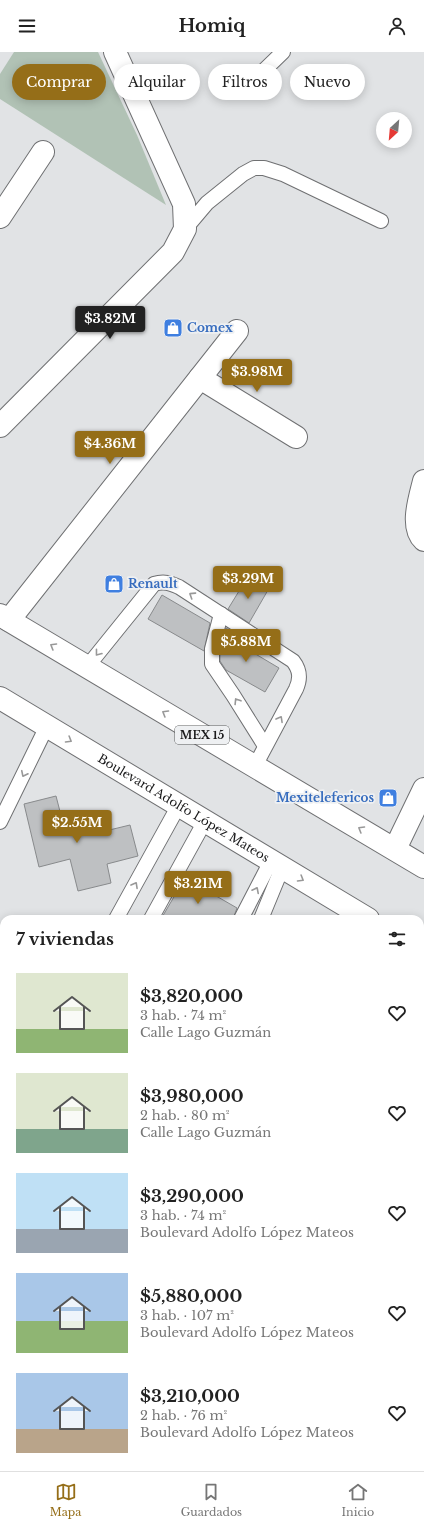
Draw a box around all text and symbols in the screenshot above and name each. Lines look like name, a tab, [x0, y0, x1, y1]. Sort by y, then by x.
icon: menu	[16, 15, 38, 37]
text: Homiq	[178, 15, 246, 37]
icon: person	[386, 15, 408, 37]
chip: Comprar	[12, 64, 106, 100]
chip: Alquilar	[114, 64, 200, 100]
chip: Filtros	[208, 64, 282, 100]
chip: Nuevo	[290, 64, 365, 100]
north arrow	[376, 112, 412, 148]
map controls	[376, 112, 412, 148]
pin: $3.82M	[77, 306, 143, 340]
text: $3.82M	[84, 310, 136, 327]
shop icon: Comex	[162, 317, 184, 339]
place label: Comex	[187, 320, 233, 335]
pin: $3.98M	[224, 359, 290, 393]
text: $3.98M	[231, 363, 283, 380]
pin: $4.36M	[77, 431, 143, 465]
text: $4.36M	[84, 435, 136, 452]
pin: $3.29M	[215, 566, 281, 600]
text: $3.29M	[222, 570, 274, 587]
shop icon: Renault	[103, 573, 125, 595]
place label: Renault	[128, 576, 178, 591]
one-way arrow	[189, 593, 196, 600]
pin: $5.88M	[213, 629, 279, 663]
text: $5.88M	[221, 633, 271, 650]
one-way arrow	[50, 644, 57, 651]
one-way arrow	[96, 648, 103, 655]
one-way arrow	[235, 698, 242, 705]
one-way arrow	[162, 710, 169, 717]
one-way arrow	[275, 716, 283, 724]
road number: MEX 15	[175, 726, 229, 744]
one-way arrow	[65, 735, 72, 742]
street label: Boulevard Adolfo López Mateos	[95, 750, 272, 865]
one-way arrow	[21, 769, 28, 777]
shop icon: Mexitelefericos	[377, 787, 399, 809]
place label: Mexitelefericos	[276, 790, 374, 805]
pin: $2.55M	[44, 810, 110, 844]
text: $2.55M	[52, 814, 102, 831]
one-way arrow	[358, 826, 365, 833]
pin: $3.21M	[165, 871, 231, 905]
one-way arrow	[297, 874, 304, 881]
text: $3.21M	[173, 875, 223, 892]
one-way arrow	[130, 882, 137, 889]
one-way arrow	[251, 887, 259, 894]
icon: filters	[386, 928, 408, 950]
text: 7 viviendas	[16, 929, 114, 950]
text: $3,820,000	[140, 986, 243, 1007]
icon: home	[48, 989, 96, 1037]
icon: heart	[386, 1002, 408, 1024]
text: 3 hab. · 74 m²	[140, 1007, 226, 1024]
text: Calle Lago Guzmán	[140, 1024, 271, 1041]
text: $3,980,000	[140, 1086, 244, 1107]
icon: home	[48, 1089, 96, 1137]
icon: heart	[386, 1102, 408, 1124]
text: 2 hab. · 80 m²	[140, 1107, 230, 1124]
text: Calle Lago Guzmán	[140, 1124, 271, 1141]
text: $3,290,000	[140, 1186, 244, 1207]
icon: home	[48, 1189, 96, 1237]
icon: heart	[386, 1202, 408, 1224]
text: 3 hab. · 74 m²	[140, 1207, 226, 1224]
text: Boulevard Adolfo López Mateos	[140, 1224, 354, 1241]
text: $5,880,000	[140, 1286, 242, 1307]
icon: home	[48, 1289, 96, 1337]
icon: heart	[386, 1302, 408, 1324]
text: 3 hab. · 107 m²	[140, 1307, 234, 1324]
text: Boulevard Adolfo López Mateos	[140, 1324, 354, 1341]
text: $3,210,000	[140, 1386, 240, 1407]
icon: home	[48, 1389, 96, 1437]
icon: heart	[386, 1402, 408, 1424]
text: 2 hab. · 76 m²	[140, 1407, 227, 1424]
text: Boulevard Adolfo López Mateos	[140, 1424, 354, 1441]
tab: Mapa	[50, 1481, 81, 1519]
tab: Guardados	[181, 1481, 242, 1519]
tab: Inicio	[342, 1481, 374, 1519]

